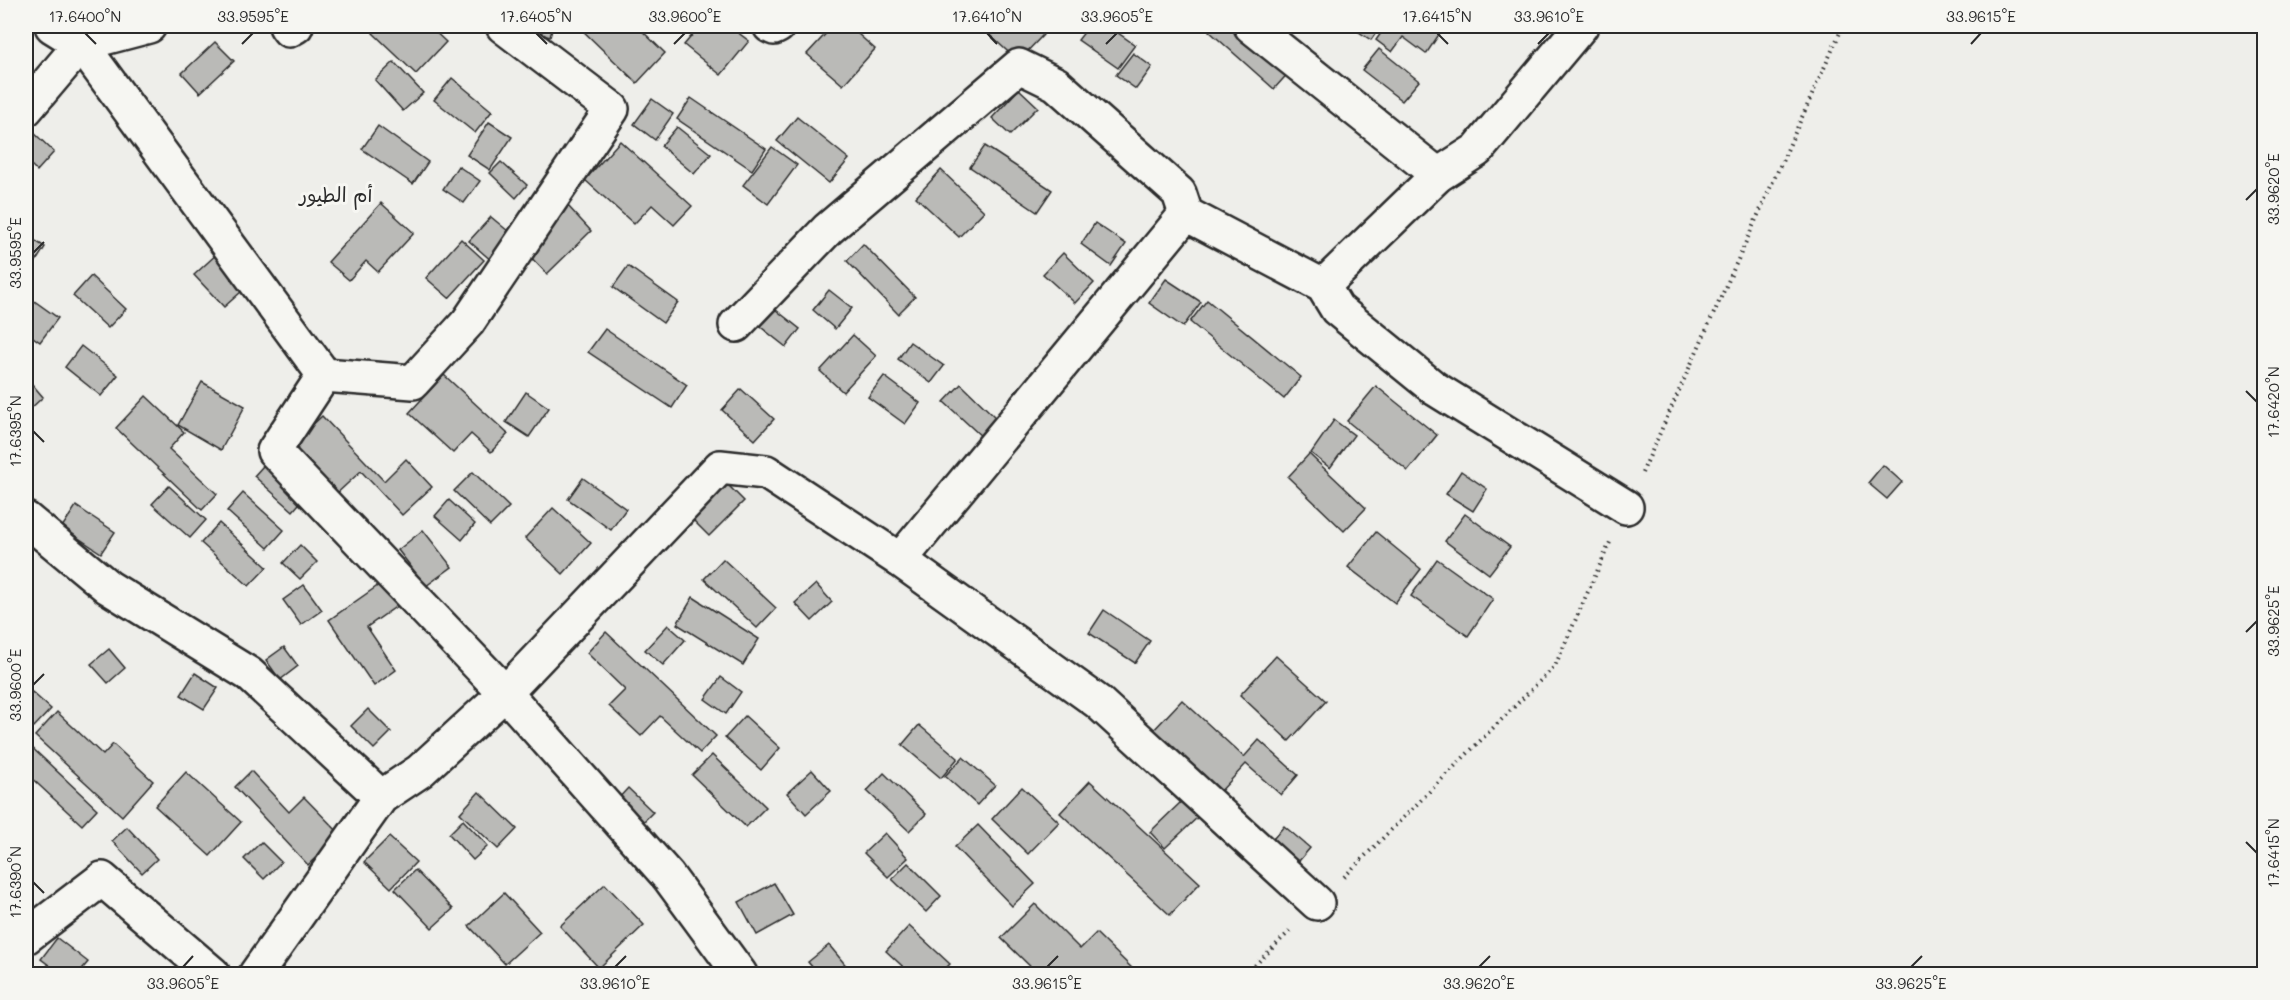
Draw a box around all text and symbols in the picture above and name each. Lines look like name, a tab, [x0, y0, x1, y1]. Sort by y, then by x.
text: 17.6400°N	[49, 6, 121, 26]
text: 33.9595°E	[217, 6, 289, 26]
text: 17.6405°N	[500, 6, 572, 26]
text: 33.9600°E	[649, 6, 722, 26]
text: 17.6410°N	[952, 6, 1022, 26]
text: 33.9605°E	[1081, 6, 1154, 26]
text: 17.6415°N	[1402, 6, 1472, 26]
text: 33.9610°E	[1514, 6, 1585, 26]
text: 33.9615°E	[1946, 6, 2016, 26]
text: 33.9620°E	[2263, 153, 2283, 225]
district label: أم الطيور	[298, 181, 373, 210]
text: 33.9595°E	[5, 217, 25, 289]
text: 17.6420°N	[2263, 366, 2283, 438]
text: 17.6395°N	[5, 395, 25, 467]
text: 33.9625°E	[2263, 585, 2283, 657]
text: 33.9600°E	[5, 648, 25, 721]
text: 17.6415°N	[2263, 818, 2283, 888]
text: 17.6390°N	[5, 846, 25, 918]
text: 33.9605°E	[147, 973, 220, 993]
text: 33.9610°E	[580, 973, 651, 993]
text: 33.9615°E	[1012, 973, 1082, 993]
text: 33.9620°E	[1443, 973, 1515, 993]
text: 33.9625°E	[1875, 973, 1947, 993]

